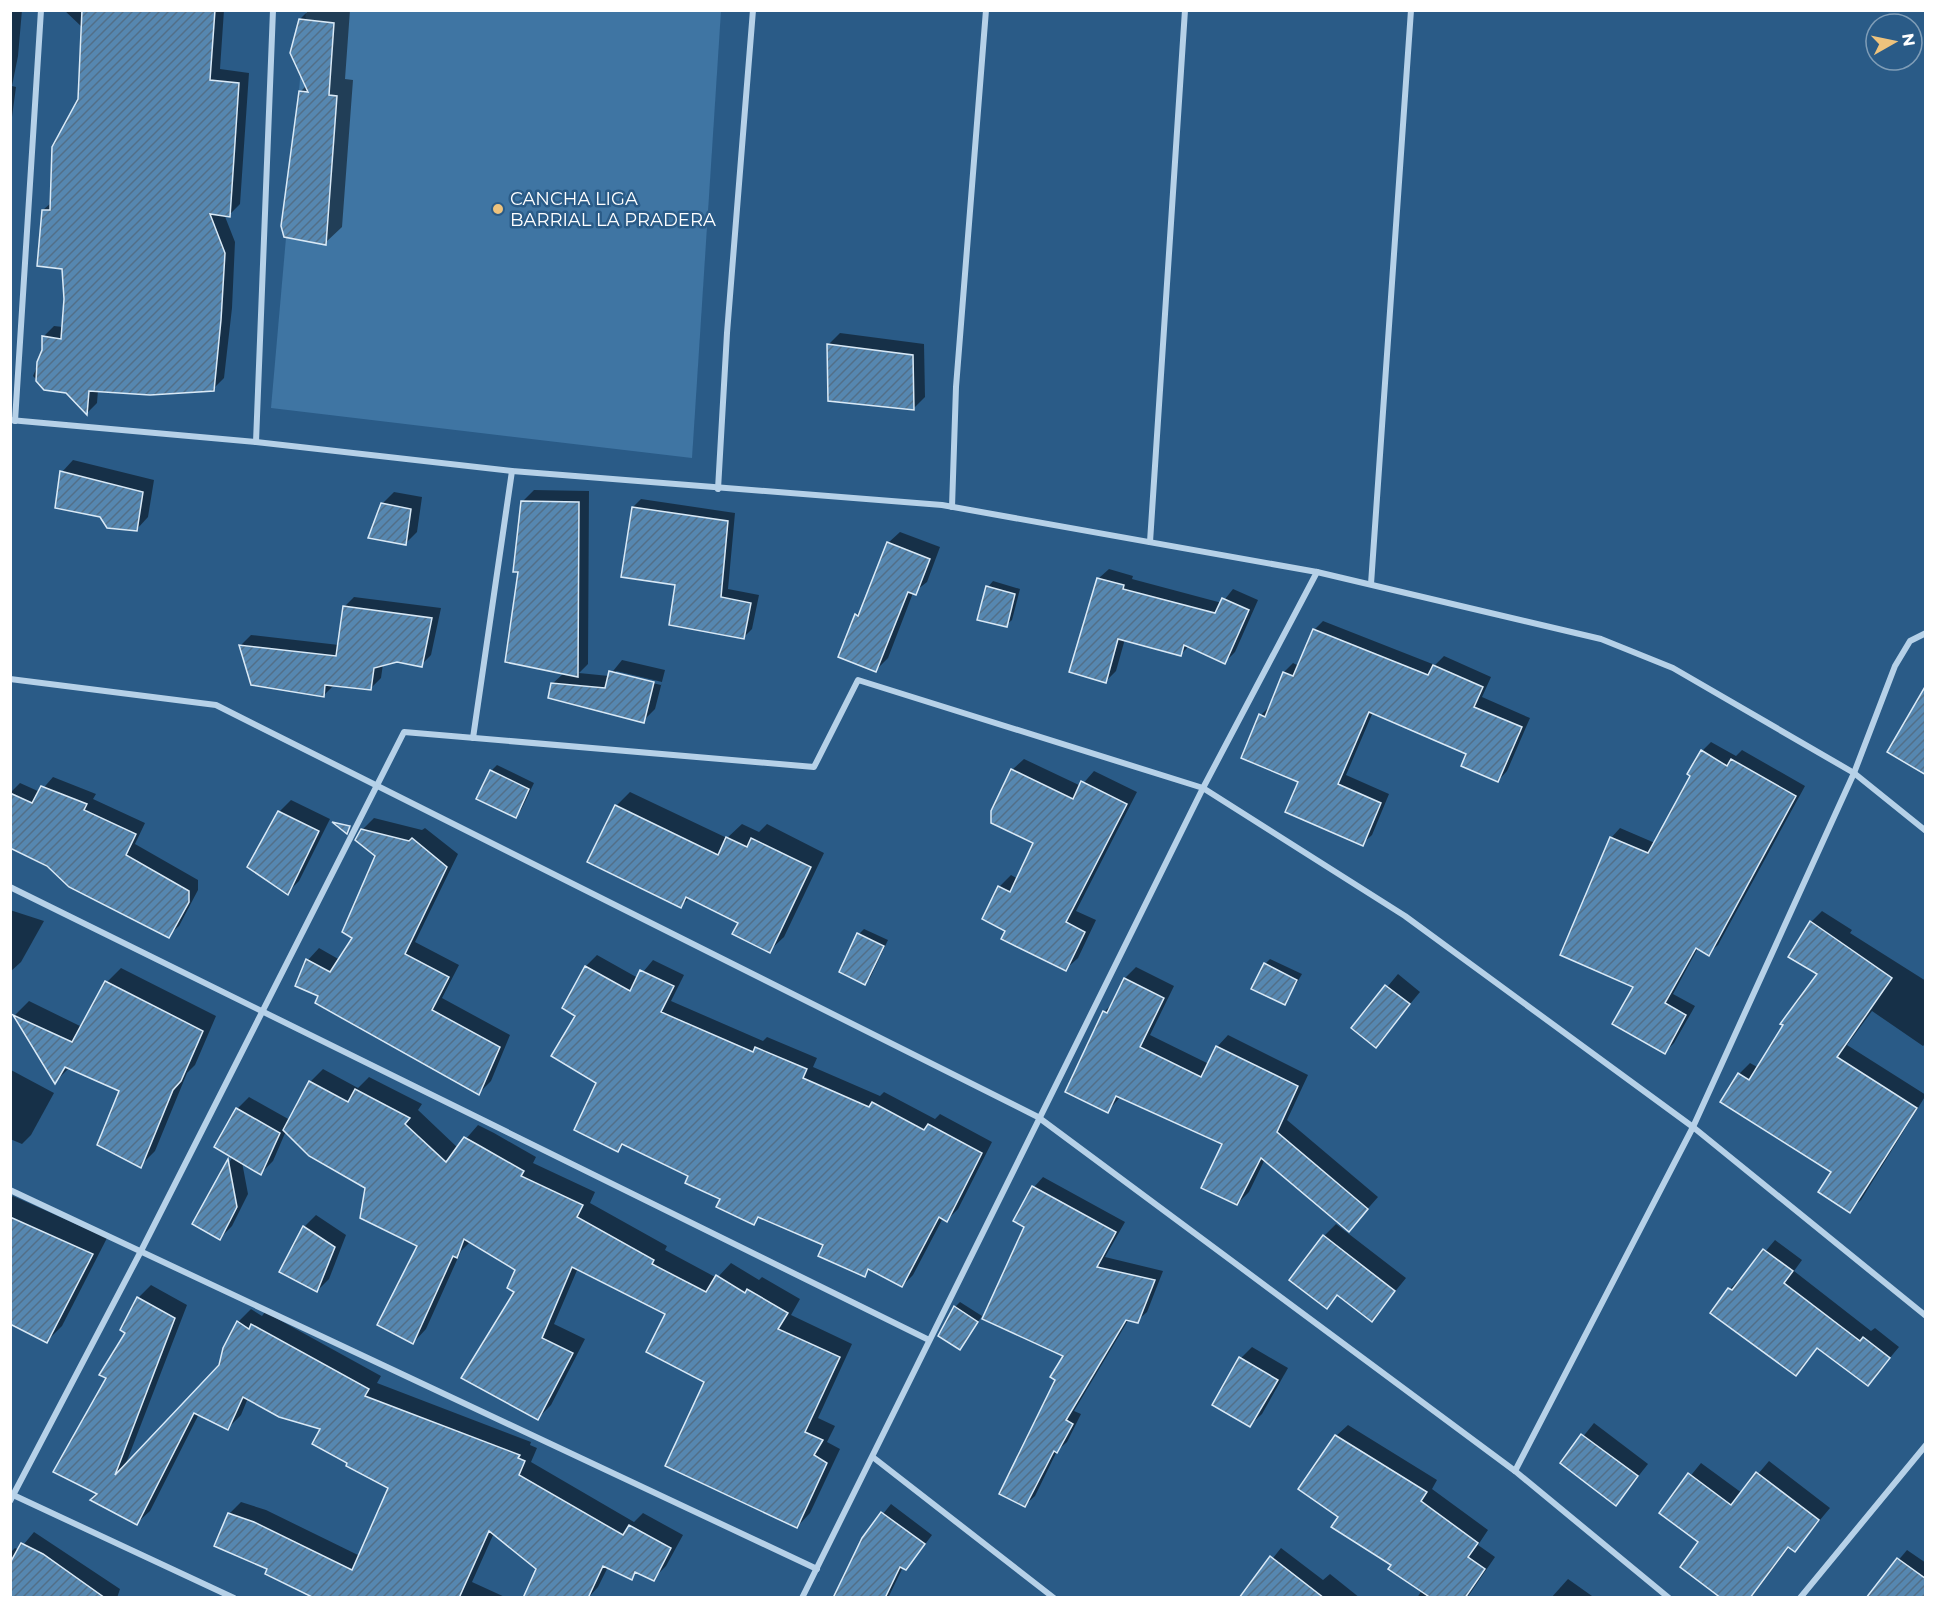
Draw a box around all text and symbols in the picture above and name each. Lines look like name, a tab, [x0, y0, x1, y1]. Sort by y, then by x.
north arrow	[1864, 12, 1924, 72]
text: N	[1898, 32, 1919, 48]
place label: CANCHA LIGA BARRIAL LA PRADERA	[510, 188, 716, 231]
marker: CANCHA LIGA BARRIAL LA PRADERA	[491, 202, 505, 216]

